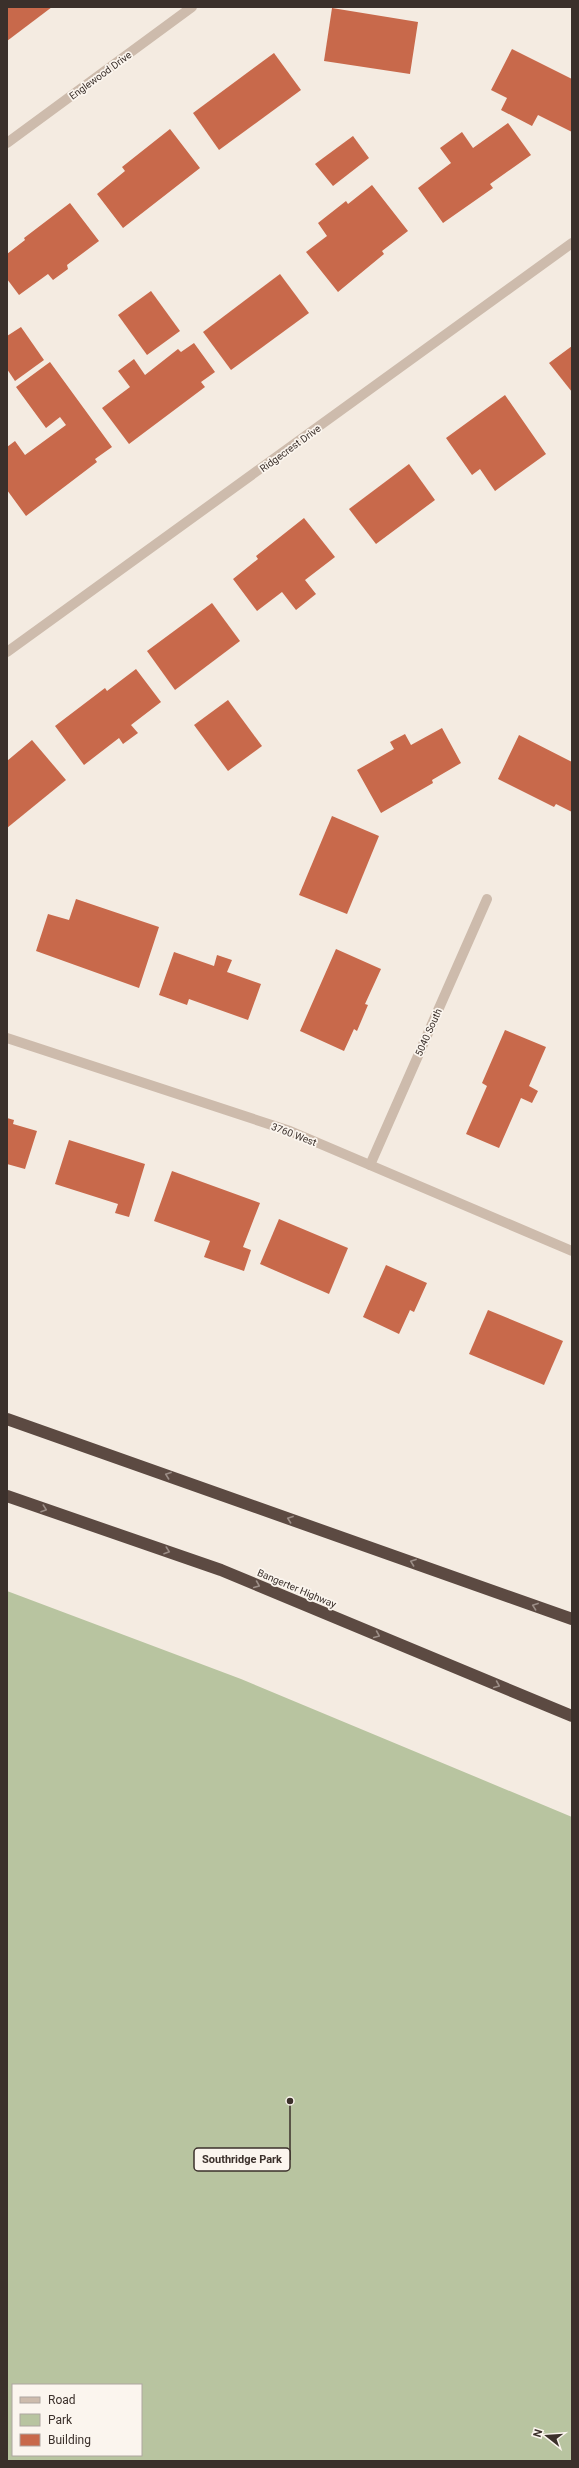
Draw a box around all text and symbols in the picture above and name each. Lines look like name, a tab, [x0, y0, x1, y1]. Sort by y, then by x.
street label: Englewood Drive	[67, 49, 133, 102]
street label: Ridgecrest Drive	[258, 423, 323, 474]
street label: 5040 South	[413, 1007, 444, 1058]
street label: 3760 West	[270, 1121, 318, 1148]
one-way arrow	[164, 1471, 171, 1480]
one-way arrow	[40, 1504, 47, 1513]
one-way arrow	[287, 1515, 294, 1523]
one-way arrow	[163, 1546, 170, 1555]
one-way arrow	[409, 1559, 416, 1567]
street label: Bangerter Highway	[256, 1567, 338, 1610]
one-way arrow	[253, 1580, 260, 1588]
one-way arrow	[532, 1602, 539, 1610]
one-way arrow	[373, 1630, 380, 1638]
one-way arrow	[492, 1680, 500, 1688]
callout: Southridge Park	[194, 2148, 290, 2171]
text: Southridge Park	[202, 2153, 282, 2166]
legend	[12, 2384, 142, 2456]
text: Road	[48, 2393, 76, 2407]
text: Park	[48, 2413, 73, 2427]
north arrow	[527, 2416, 567, 2456]
text: N	[531, 2427, 545, 2439]
text: Building	[48, 2433, 91, 2447]

